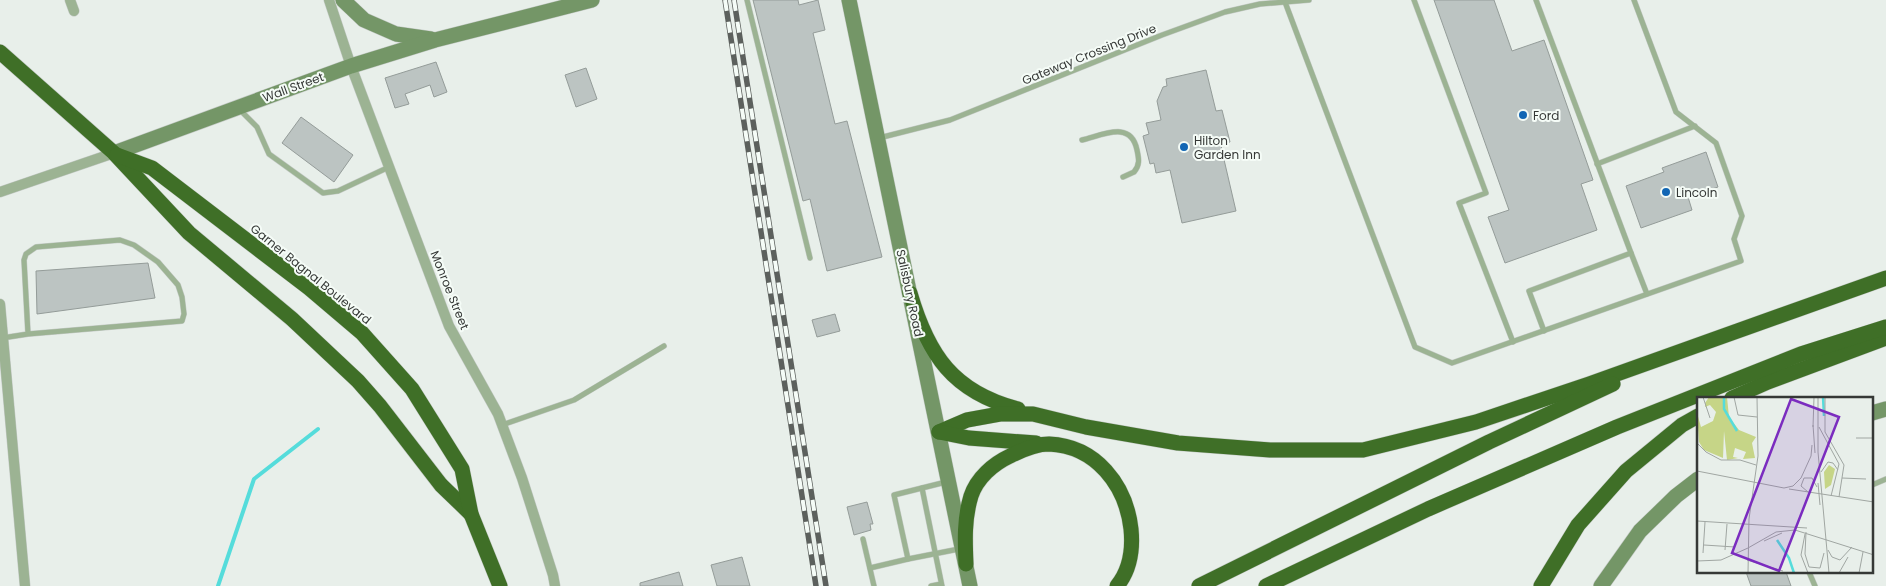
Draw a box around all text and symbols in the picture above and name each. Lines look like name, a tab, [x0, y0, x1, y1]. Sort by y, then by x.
street label: Gateway Crossing Drive	[1019, 19, 1159, 89]
street label: Wall Street	[260, 68, 326, 106]
place label: Ford	[1533, 107, 1559, 124]
marker: Ford	[1517, 109, 1529, 121]
place label: Hilton Garden Inn	[1194, 132, 1261, 163]
marker: Hilton Garden Inn	[1178, 141, 1190, 153]
place label: Lincoln	[1676, 184, 1717, 201]
marker: Lincoln	[1660, 186, 1672, 198]
street label: Garner Bagnal Boulevard	[247, 220, 375, 328]
street label: Monroe Street	[426, 248, 474, 332]
street label: Salisbury Road	[892, 248, 928, 338]
inset map	[1697, 397, 1874, 574]

